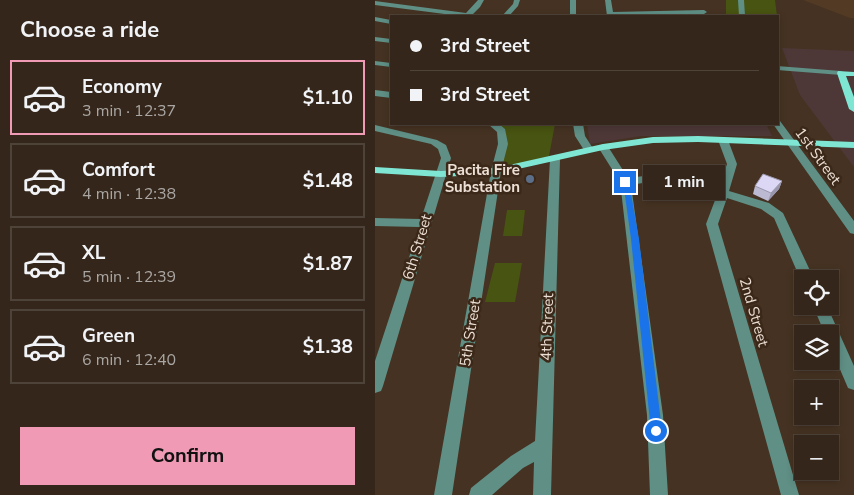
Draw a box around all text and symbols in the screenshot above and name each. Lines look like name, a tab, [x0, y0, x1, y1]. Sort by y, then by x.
text: Choose a ride	[20, 15, 159, 45]
text: 3rd Street	[440, 33, 530, 59]
text: Economy	[82, 74, 162, 100]
icon: car	[22, 75, 67, 120]
text: 3rd Street	[440, 82, 530, 108]
text: $1.10	[303, 85, 353, 111]
text: 3 min · 12:37	[82, 100, 176, 122]
street label: 1st Street	[790, 123, 846, 189]
text: Comfort	[82, 157, 155, 183]
icon: car	[22, 158, 67, 203]
place label: Pacita Fire Substation	[445, 160, 520, 197]
callout: 1 min	[643, 164, 725, 200]
text: $1.48	[303, 168, 353, 194]
route end	[614, 171, 636, 193]
text: 1 min	[663, 171, 705, 193]
marker: Pacita Fire Substation	[524, 173, 536, 185]
text: 4 min · 12:38	[82, 183, 176, 205]
street label: 6th Street	[398, 211, 437, 282]
text: XL	[82, 240, 105, 266]
icon: car	[22, 241, 67, 286]
text: $1.87	[303, 251, 353, 277]
text: 5 min · 12:39	[82, 266, 176, 288]
map controls	[794, 270, 839, 480]
button: locate	[794, 270, 839, 315]
street label: 2nd Street	[735, 275, 774, 350]
street label: 4th Street	[536, 292, 558, 361]
street label: 5th Street	[455, 297, 485, 368]
text: Green	[82, 323, 135, 349]
icon: car	[22, 324, 67, 369]
button: layers	[794, 325, 839, 370]
text: $1.38	[303, 334, 353, 360]
text: 6 min · 12:40	[82, 349, 176, 371]
button: +	[794, 380, 839, 425]
route start	[645, 420, 667, 442]
button: Confirm	[20, 427, 355, 485]
button: −	[794, 435, 839, 480]

